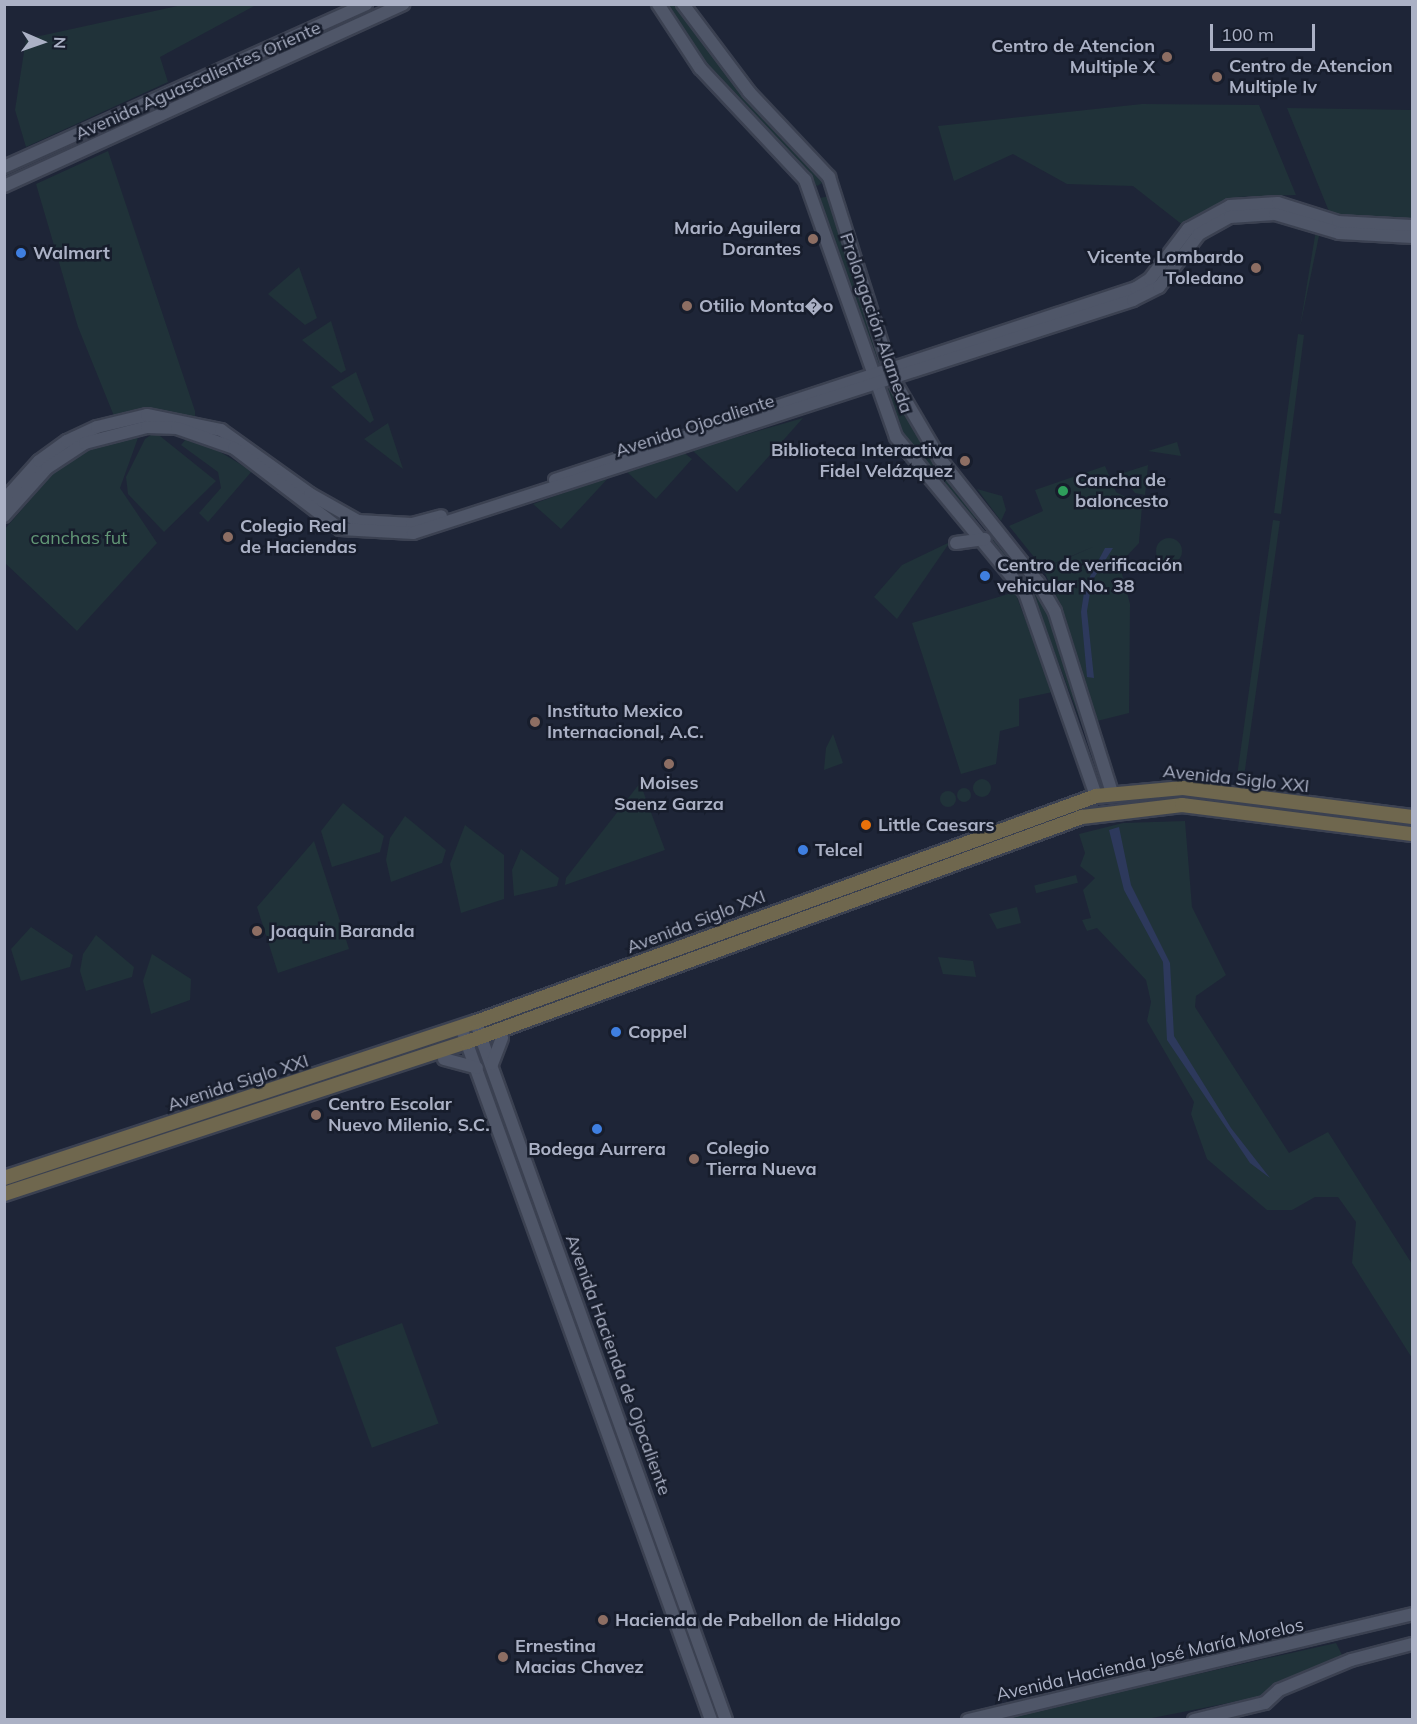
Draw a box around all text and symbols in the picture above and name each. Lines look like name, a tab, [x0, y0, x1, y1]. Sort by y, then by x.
north arrow	[12, 12, 72, 72]
scale bar	[1213, 12, 1318, 50]
street label: Avenida Aguascalientes Oriente	[72, 17, 324, 145]
text: 100 m	[1221, 23, 1274, 46]
text: N	[50, 36, 70, 49]
place label: Centro de Atencion Multiple X	[991, 36, 1155, 78]
marker: Centro de Atencion Multiple X	[1160, 50, 1174, 64]
place label: Centro de Atencion Multiple Iv	[1229, 56, 1393, 98]
marker: Centro de Atencion Multiple Iv	[1210, 70, 1224, 84]
place label: Mario Aguilera Dorantes	[674, 218, 801, 260]
street label: Prolongación Alameda	[835, 230, 917, 416]
marker: Mario Aguilera Dorantes	[806, 232, 820, 246]
place label: Walmart	[33, 242, 110, 264]
marker: Walmart	[14, 246, 28, 260]
place label: Vicente Lombardo Toledano	[1087, 247, 1244, 290]
marker: Vicente Lombardo Toledano	[1249, 261, 1263, 275]
place label: Otilio Monta�o	[699, 295, 833, 317]
marker: Otilio Monta�o	[680, 299, 694, 313]
street label: Avenida Ojocaliente	[613, 390, 777, 462]
place label: Biblioteca Interactiva Fidel Velázquez	[771, 440, 953, 482]
marker: Biblioteca Interactiva Fidel Velázquez	[958, 454, 972, 468]
place label: Cancha de baloncesto	[1075, 470, 1169, 512]
marker: Cancha de baloncesto	[1056, 484, 1070, 498]
place label: Colegio Real de Haciendas	[240, 516, 357, 558]
park label: canchas fut	[31, 527, 127, 549]
marker: Colegio Real de Haciendas	[221, 530, 235, 544]
place label: Centro de verificación vehicular No. 38	[997, 555, 1183, 598]
marker: Centro de verificación vehicular No. 38	[978, 569, 992, 583]
place label: Instituto Mexico Internacional, A.C.	[547, 701, 704, 744]
marker: Instituto Mexico Internacional, A.C.	[528, 715, 542, 729]
marker: Moises Saenz Garza	[662, 757, 676, 771]
street label: Avenida Siglo XXI	[1162, 761, 1310, 797]
place label: Moises Saenz Garza	[614, 773, 724, 816]
place label: Little Caesars	[878, 814, 995, 836]
marker: Little Caesars	[859, 818, 873, 832]
place label: Telcel	[815, 839, 863, 861]
marker: Telcel	[796, 843, 810, 857]
street label: Avenida Siglo XXI	[624, 886, 768, 958]
place label: Joaquin Baranda	[269, 920, 415, 942]
marker: Joaquin Baranda	[250, 924, 264, 938]
place label: Coppel	[628, 1021, 687, 1043]
marker: Coppel	[609, 1025, 623, 1039]
street label: Avenida Siglo XXI	[165, 1050, 311, 1116]
place label: Centro Escolar Nuevo Milenio, S.C.	[328, 1094, 490, 1136]
marker: Centro Escolar Nuevo Milenio, S.C.	[309, 1108, 323, 1122]
marker: Bodega Aurrera	[590, 1122, 604, 1136]
place label: Bodega Aurrera	[528, 1138, 666, 1160]
place label: Colegio Tierra Nueva	[706, 1138, 817, 1180]
marker: Colegio Tierra Nueva	[687, 1152, 701, 1166]
street label: Avenida Hacienda de Ojocaliente	[561, 1232, 675, 1498]
place label: Hacienda de Pabellon de Hidalgo	[615, 1609, 901, 1631]
marker: Hacienda de Pabellon de Hidalgo	[596, 1613, 610, 1627]
street label: Avenida Hacienda José María Morelos	[994, 1614, 1306, 1706]
place label: Ernestina Macias Chavez	[515, 1636, 644, 1678]
marker: Ernestina Macias Chavez	[496, 1650, 510, 1664]

